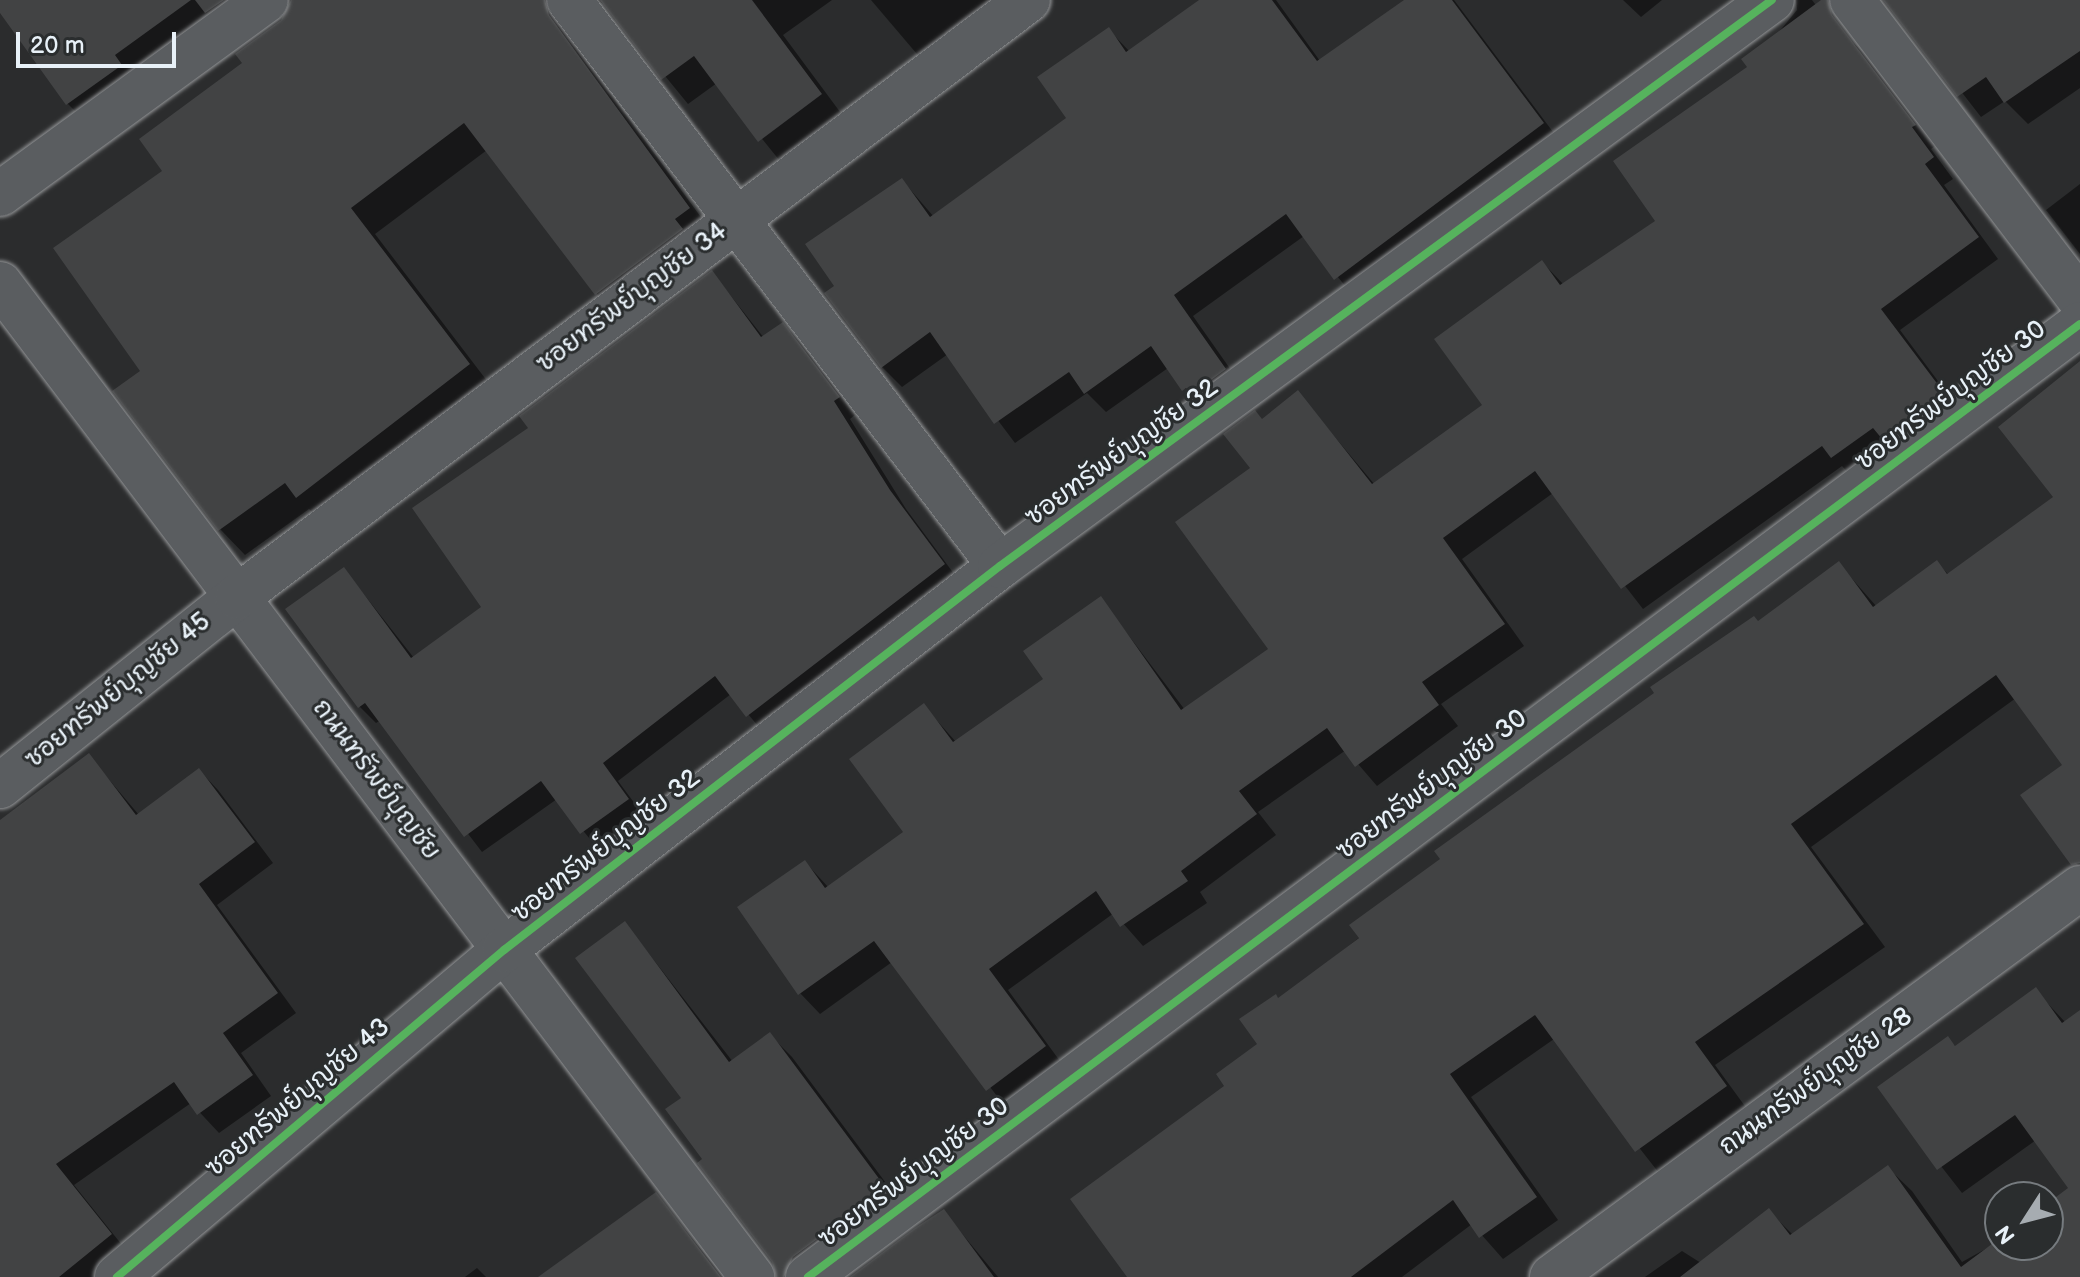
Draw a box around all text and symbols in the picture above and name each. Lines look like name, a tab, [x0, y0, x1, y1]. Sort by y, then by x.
scale bar	[20, 16, 180, 66]
text: 20 m	[30, 31, 85, 60]
street label: ซอยทรัพย์บุญชัย 34	[531, 216, 733, 380]
street label: ซอยทรัพย์บุญชัย 30	[1850, 314, 2052, 478]
street label: ซอยทรัพย์บุญชัย 32	[1020, 373, 1224, 533]
street label: ซอยทรัพย์บุญชัย 45	[19, 607, 217, 775]
street label: ถนนทรัพย์บุญชัย	[305, 693, 447, 867]
street label: ซอยทรัพย์บุญชัย 30	[1331, 703, 1533, 867]
street label: ซอยทรัพย์บุญชัย 32	[506, 763, 706, 929]
street label: ถนนทรัพย์บุญชัย 28	[1713, 1001, 1919, 1163]
street label: ซอยทรัพย์บุญชัย 43	[200, 1012, 396, 1184]
street label: ซอยทรัพย์บุญชัย 30	[813, 1091, 1015, 1255]
north arrow	[1984, 1181, 2064, 1261]
text: N	[1990, 1220, 2022, 1249]

